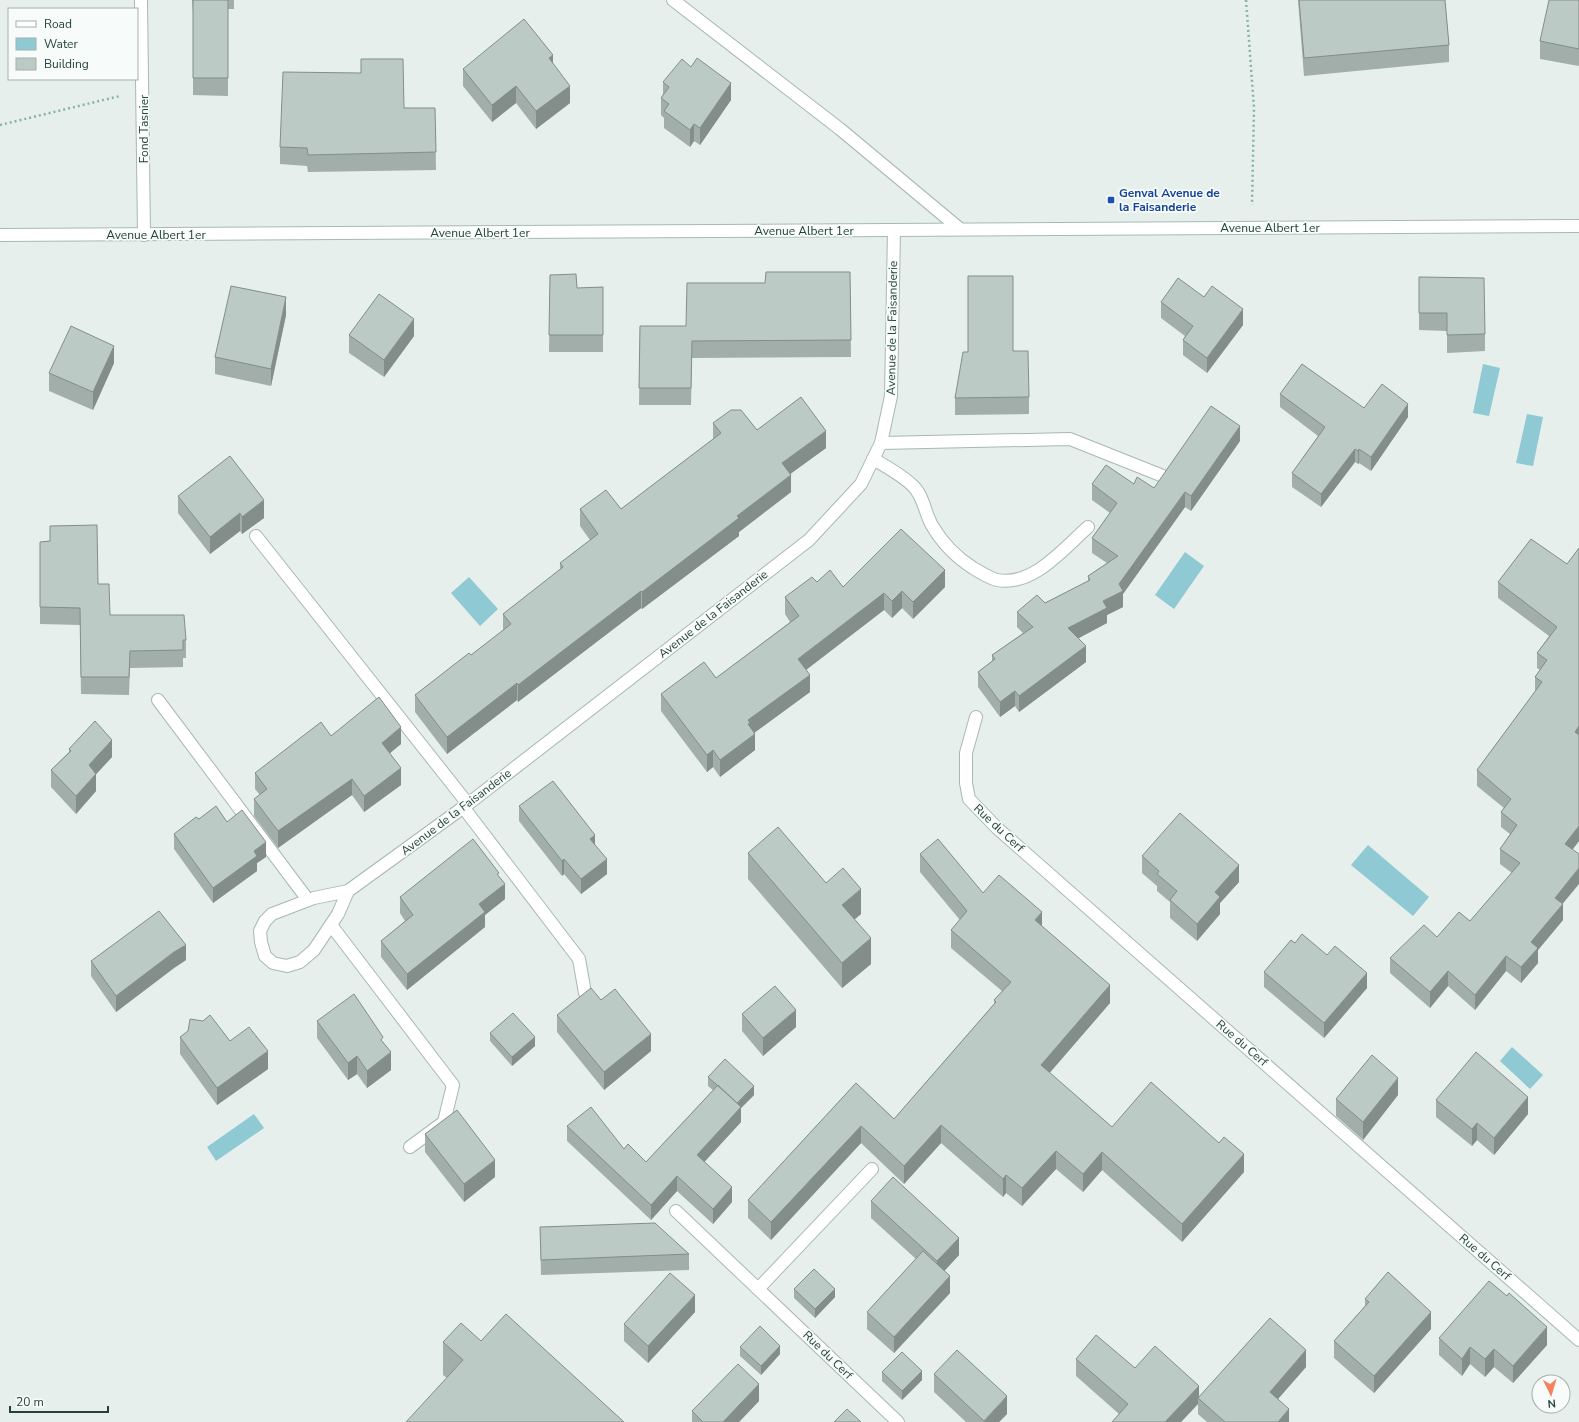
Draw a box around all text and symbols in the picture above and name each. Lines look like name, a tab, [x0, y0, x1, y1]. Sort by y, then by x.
legend	[8, 8, 138, 80]
text: Road	[44, 16, 72, 32]
text: Water	[44, 36, 78, 52]
text: Building	[44, 56, 89, 72]
street label: Fond Tasnier	[136, 94, 152, 163]
place label: Genval Avenue de la Faisanderie	[1119, 185, 1220, 215]
marker: Genval Avenue de la Faisanderie	[1106, 195, 1116, 205]
street label: Avenue Albert 1er	[1220, 220, 1320, 236]
street label: Avenue Albert 1er	[754, 223, 854, 239]
street label: Avenue Albert 1er	[430, 225, 530, 241]
street label: Avenue Albert 1er	[106, 227, 206, 243]
street label: Avenue de la Faisanderie	[883, 261, 901, 395]
street label: Avenue de la Faisanderie	[655, 566, 771, 662]
street label: Avenue de la Faisanderie	[397, 765, 515, 859]
street label: Rue du Cerf	[970, 800, 1028, 856]
street label: Rue du Cerf	[1213, 1016, 1272, 1071]
street label: Rue du Cerf	[1456, 1230, 1515, 1285]
street label: Rue du Cerf	[800, 1327, 857, 1384]
north arrow	[1531, 1374, 1571, 1414]
scale bar	[10, 1388, 108, 1414]
text: 20 m	[16, 1394, 44, 1410]
text: N	[1547, 1396, 1557, 1411]

